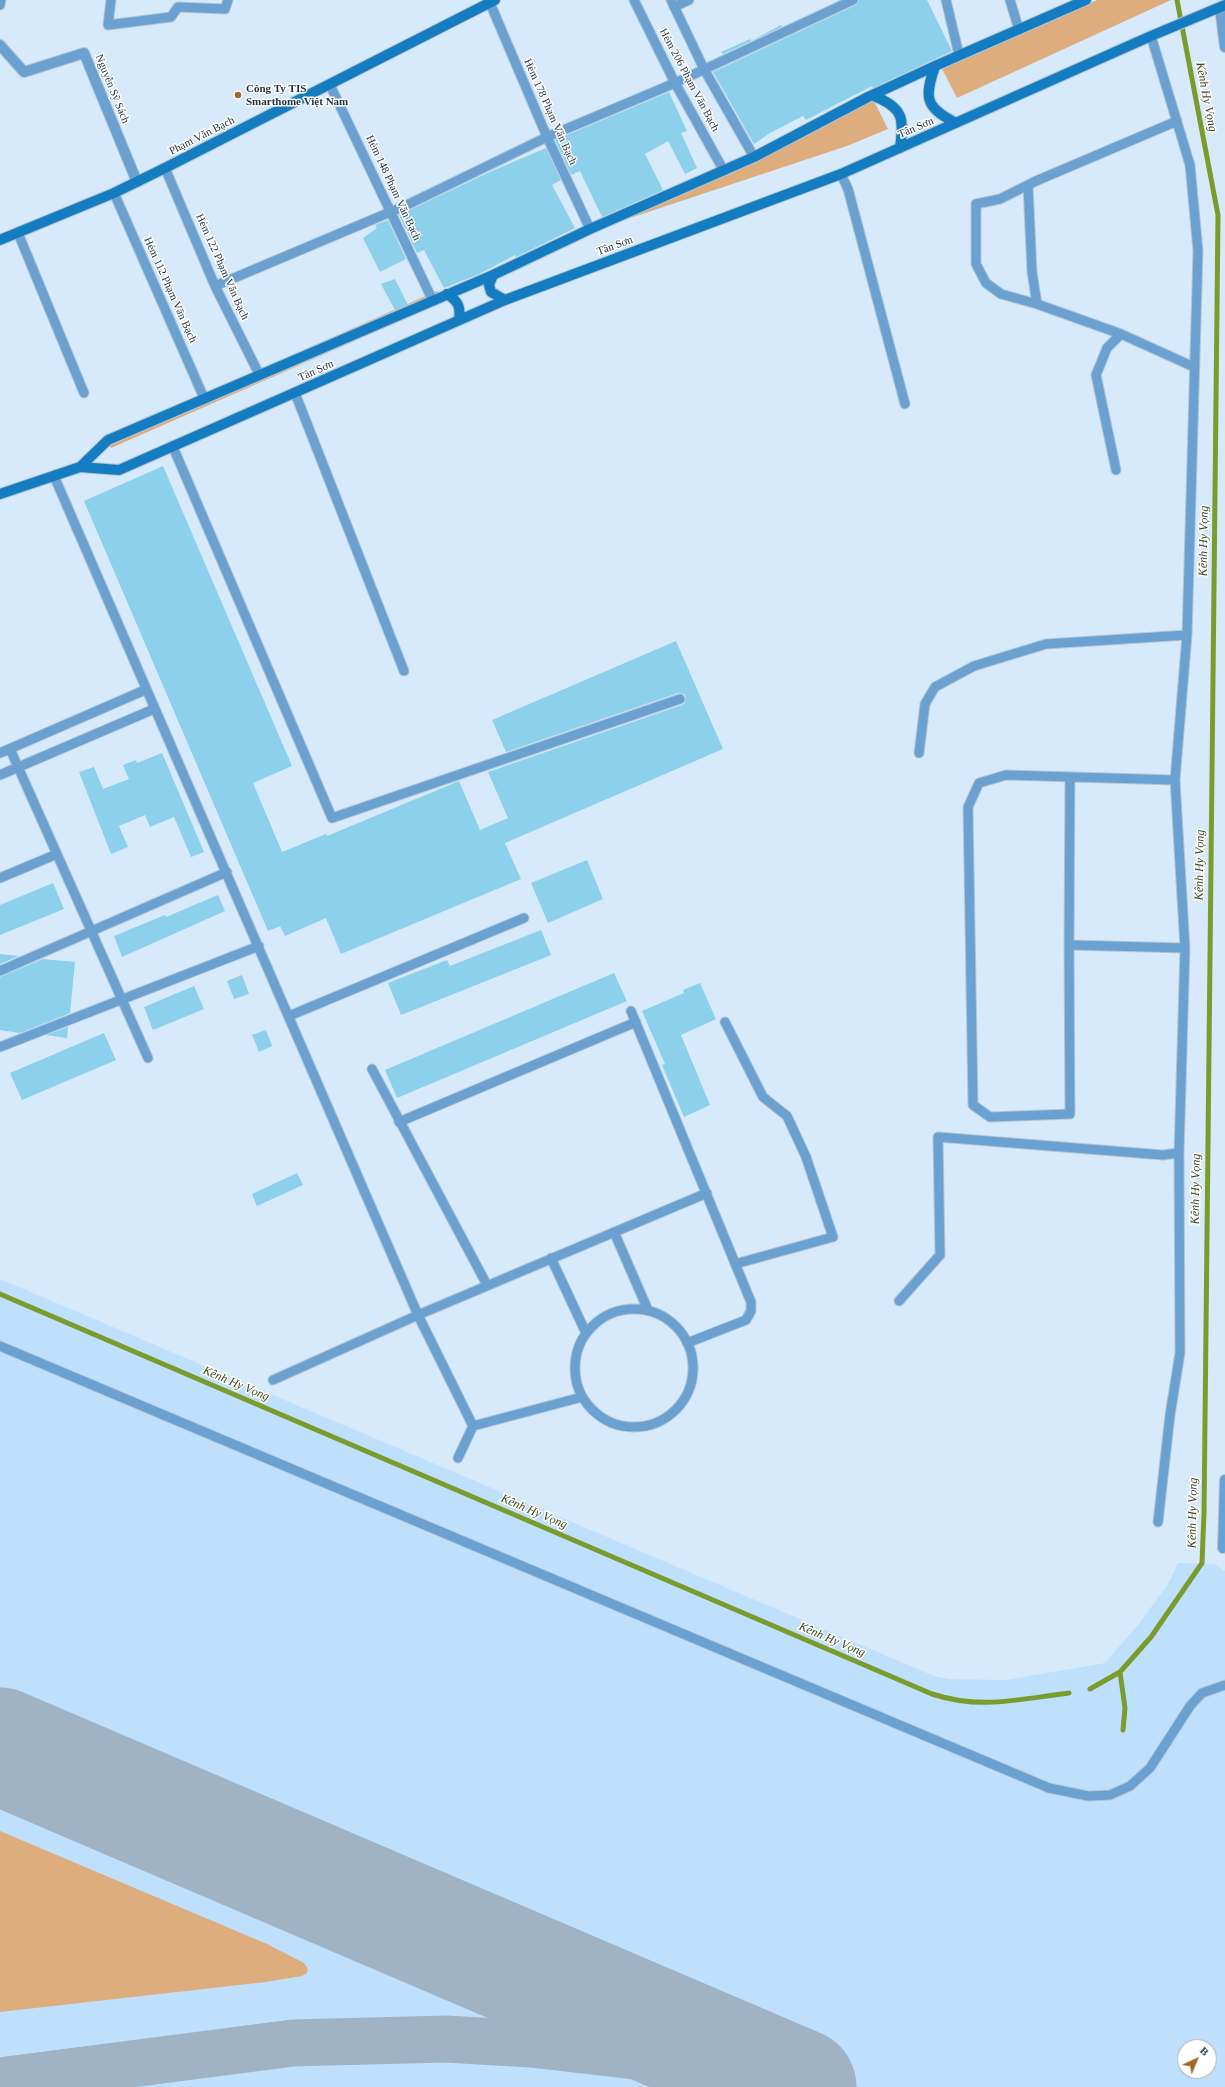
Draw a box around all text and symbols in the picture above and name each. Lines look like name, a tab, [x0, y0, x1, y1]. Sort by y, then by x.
street label: Hẻm 206 Phạm Văn Bạch	[656, 26, 722, 134]
street label: Nguyễn Sỹ Sách	[92, 53, 132, 125]
street label: Hẻm 178 Phạm Văn Bạch	[521, 57, 579, 167]
water label: Kênh Hy Vọng	[1192, 61, 1220, 133]
place label: Công Ty TIS Smarthome Việt Nam	[246, 82, 348, 108]
marker: Công Ty TIS Smarthome Việt Nam	[233, 90, 243, 100]
street label: Phạm Văn Bạch	[167, 114, 237, 158]
street label: Tân Sơn	[896, 115, 936, 141]
street label: Hẻm 148 Phạm Văn Bạch	[363, 133, 423, 243]
street label: Hẻm 122 Phạm Văn Bạch	[193, 212, 251, 322]
street label: Tân Sơn	[595, 233, 635, 259]
street label: Hẻm 112 Phạm Văn Bạch	[141, 235, 199, 345]
street label: Tân Sơn	[296, 357, 336, 385]
water label: Kênh Hy Vọng	[1196, 506, 1212, 576]
water label: Kênh Hy Vọng	[1192, 830, 1208, 900]
water label: Kênh Hy Vọng	[1188, 1154, 1204, 1224]
water label: Kênh Hy Vọng	[201, 1364, 271, 1404]
water label: Kênh Hy Vọng	[1185, 1478, 1201, 1548]
water label: Kênh Hy Vọng	[499, 1492, 569, 1532]
water label: Kênh Hy Vọng	[797, 1620, 867, 1660]
north arrow	[1177, 2039, 1217, 2079]
text: B	[1198, 2044, 1211, 2058]

